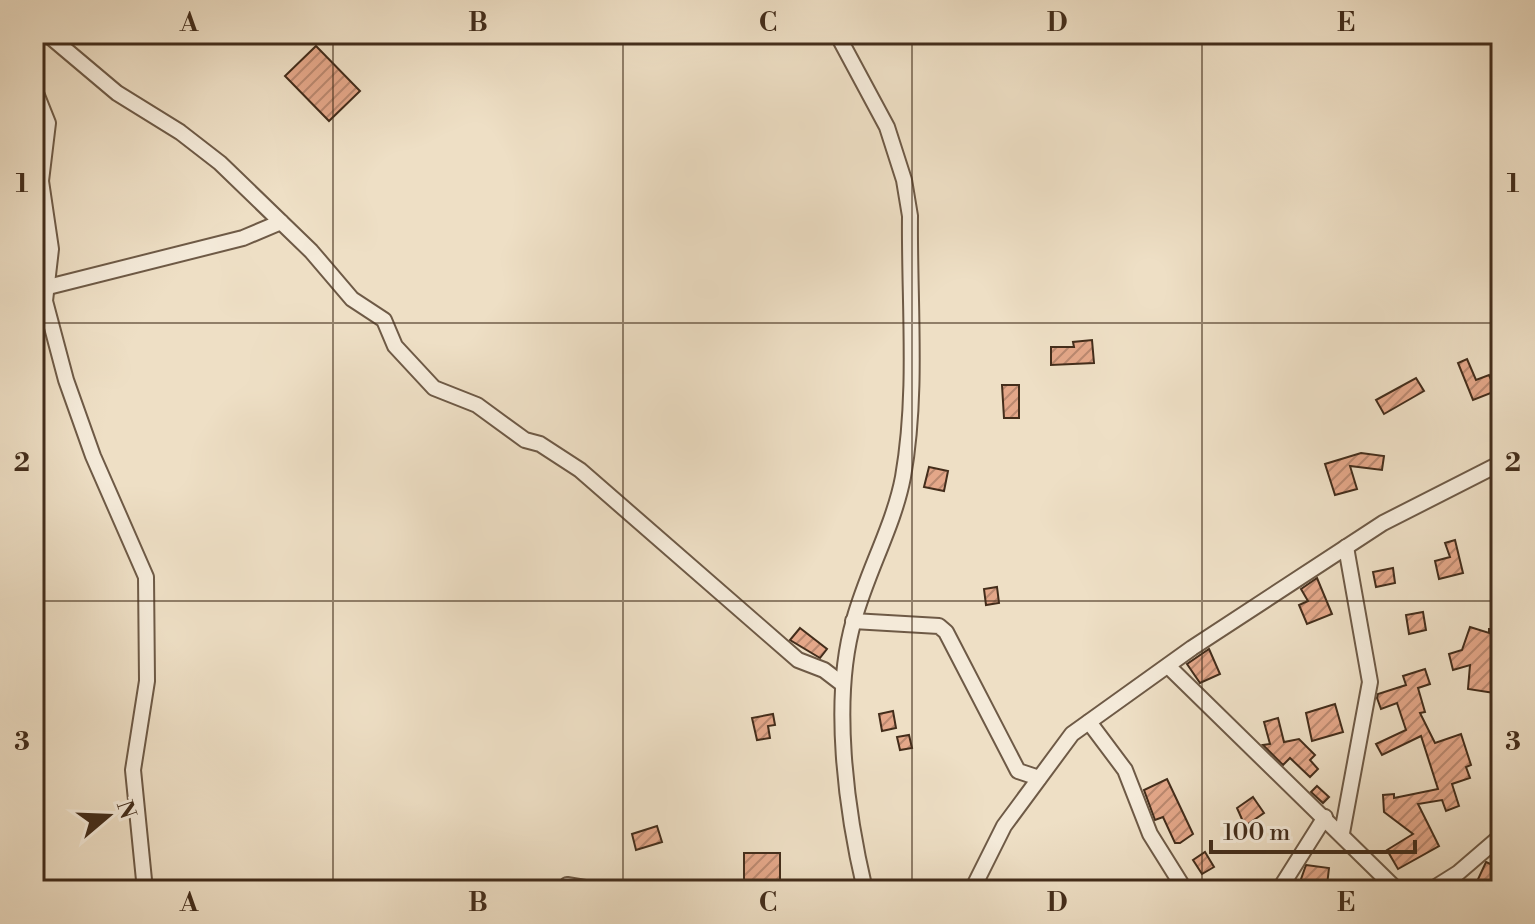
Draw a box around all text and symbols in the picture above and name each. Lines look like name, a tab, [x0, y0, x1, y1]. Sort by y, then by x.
text: A	[179, 7, 199, 39]
text: B	[468, 7, 488, 39]
text: C	[759, 7, 777, 39]
text: D	[1047, 7, 1067, 39]
text: E	[1337, 7, 1355, 39]
text: 1	[16, 168, 29, 200]
text: 1	[1507, 168, 1520, 200]
text: 2	[14, 447, 30, 479]
text: 2	[1505, 447, 1521, 479]
text: 3	[14, 726, 30, 758]
text: 3	[1505, 726, 1521, 758]
north arrow	[68, 776, 148, 856]
text: N	[110, 797, 141, 823]
scale bar	[1211, 804, 1415, 854]
text: 100 m	[1223, 818, 1290, 848]
text: A	[179, 887, 199, 919]
text: B	[468, 887, 488, 919]
text: C	[759, 887, 777, 919]
text: D	[1047, 887, 1067, 919]
text: E	[1337, 887, 1355, 919]

